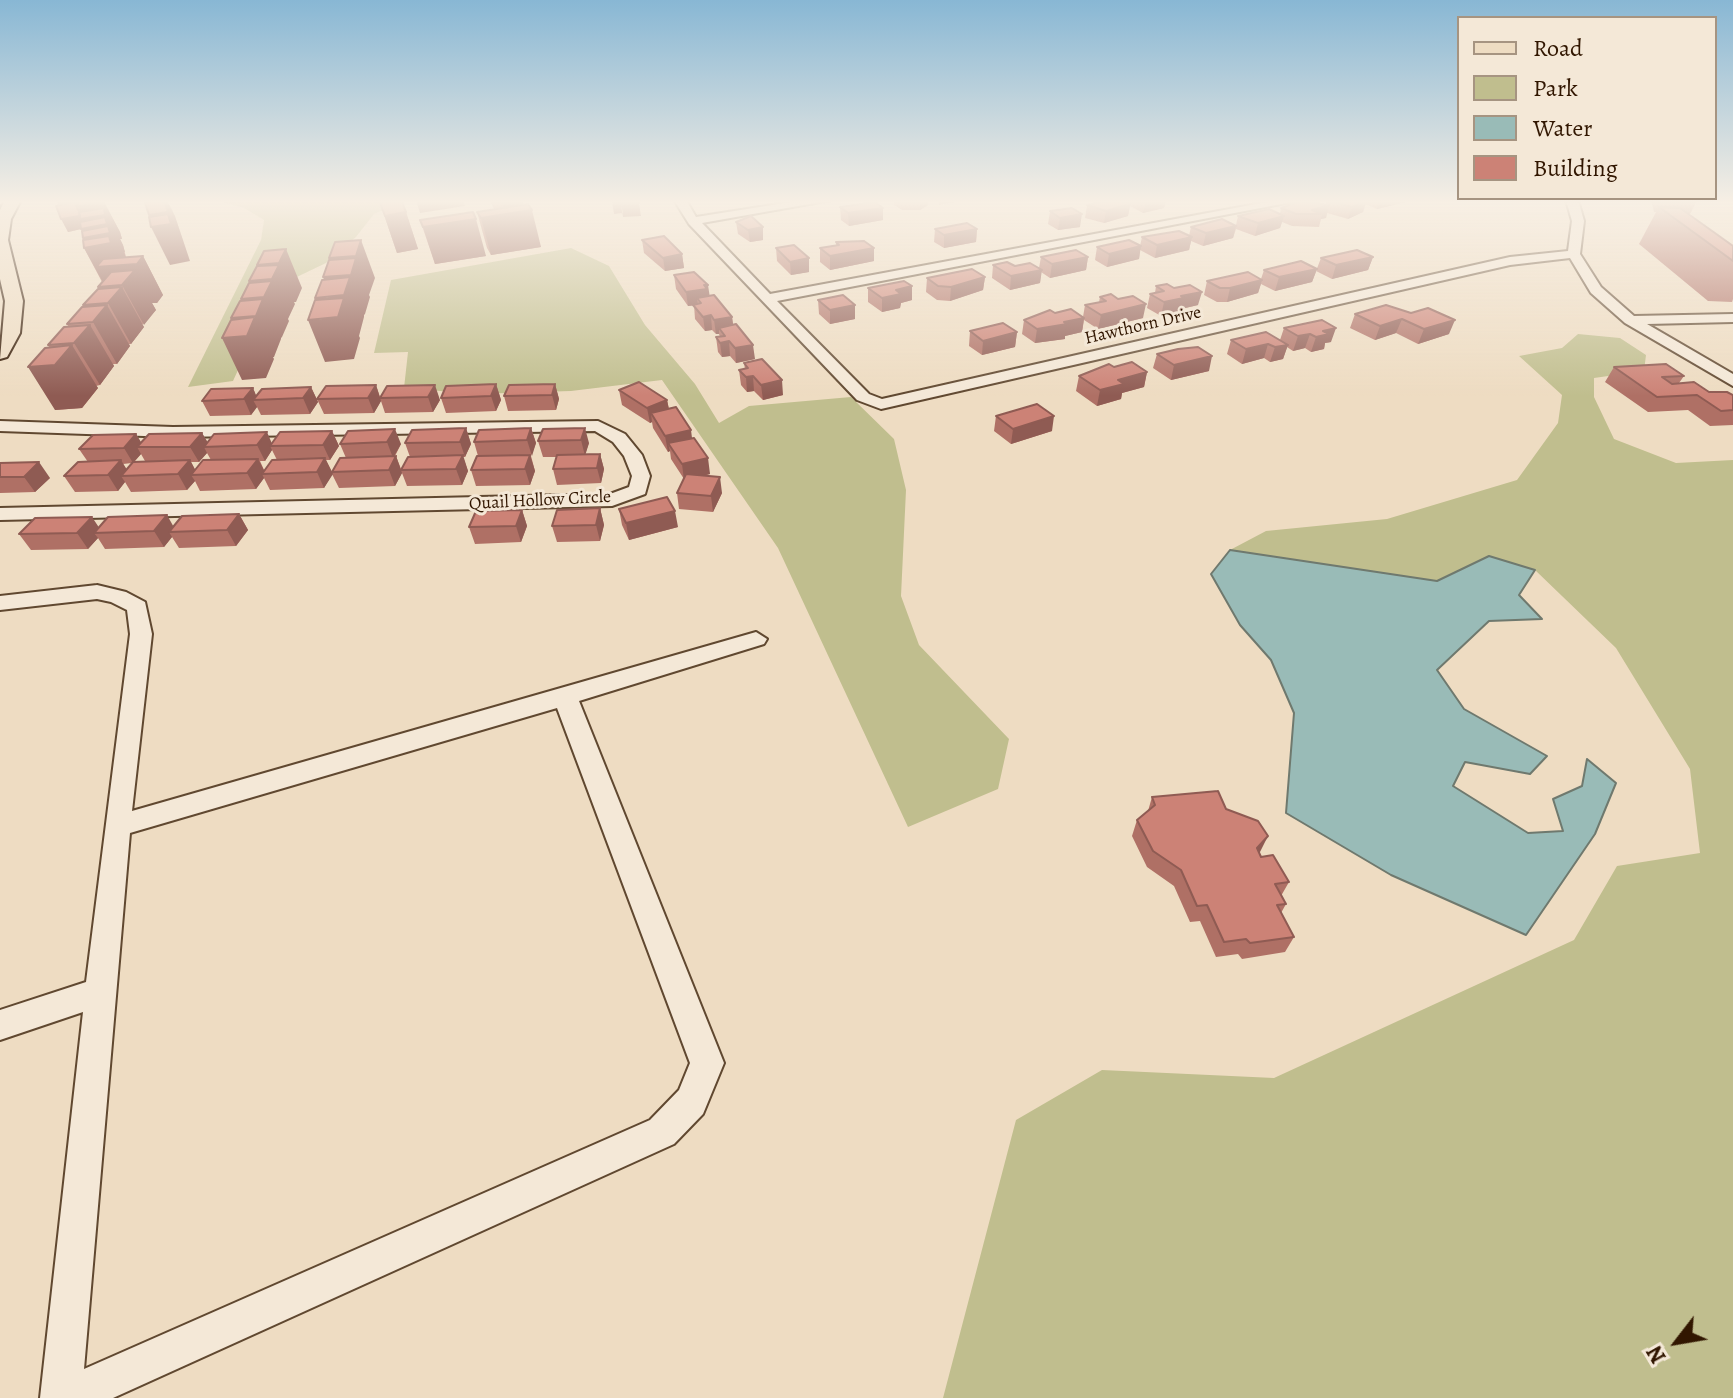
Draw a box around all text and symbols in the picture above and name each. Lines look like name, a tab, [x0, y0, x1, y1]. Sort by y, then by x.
legend	[1457, 16, 1717, 200]
text: Road	[1533, 32, 1583, 64]
text: Park	[1533, 72, 1578, 104]
text: Water	[1533, 112, 1593, 144]
text: Building	[1533, 152, 1618, 184]
street label: Hawthorn Drive	[1083, 302, 1203, 350]
street label: Quail Hollow Circle	[468, 486, 612, 516]
north arrow	[1637, 1302, 1717, 1382]
text: N	[1639, 1340, 1673, 1369]

